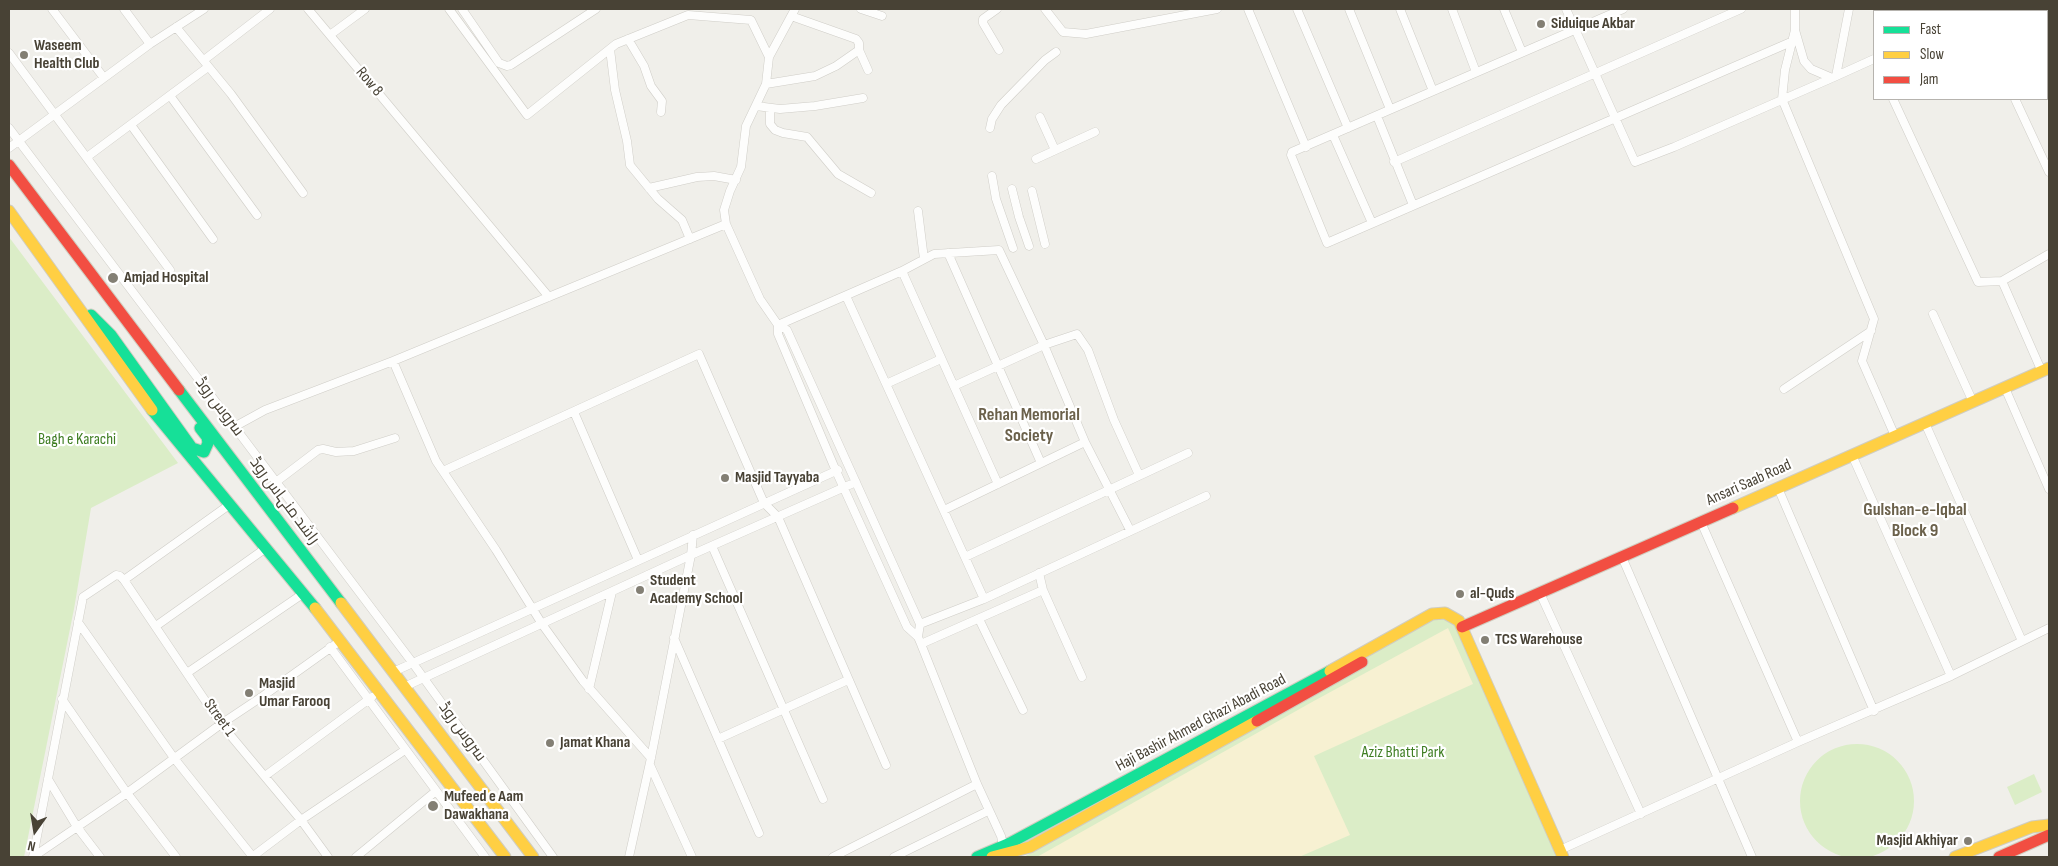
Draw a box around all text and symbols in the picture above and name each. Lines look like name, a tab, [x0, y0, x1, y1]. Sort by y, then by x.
legend	[1873, 10, 2048, 100]
place label: Siduique Akbar	[1551, 14, 1635, 34]
marker: Siduique Akbar	[1535, 18, 1547, 30]
text: Fast	[1920, 20, 1941, 39]
place label: Waseem Health Club	[34, 36, 99, 74]
text: Slow	[1920, 45, 1944, 64]
marker: Waseem Health Club	[18, 49, 30, 61]
street label: Row 8	[351, 63, 387, 101]
text: Jam	[1920, 70, 1938, 89]
place label: Amjad Hospital	[124, 268, 209, 288]
marker: Amjad Hospital	[106, 271, 120, 285]
street label: سروس روڈ	[191, 374, 247, 440]
district label: Rehan Memorial Society	[978, 404, 1080, 446]
park label: Bagh e Karachi	[38, 430, 116, 450]
street label: راشد منہاس روڈ	[245, 454, 323, 548]
street label: Ansari Saab Road	[1704, 456, 1794, 510]
place label: Masjid Tayyaba	[735, 468, 819, 488]
marker: Masjid Tayyaba	[719, 472, 731, 484]
district label: Gulshan-e-Iqbal Block 9	[1863, 499, 1967, 542]
place label: Student Academy School	[650, 571, 743, 609]
marker: Student Academy School	[634, 584, 646, 596]
place label: al-Quds	[1470, 584, 1514, 604]
marker: al-Quds	[1454, 588, 1466, 600]
place label: TCS Warehouse	[1495, 630, 1583, 650]
marker: TCS Warehouse	[1479, 634, 1491, 646]
street label: Haji Bashir Ahmed Ghazi Abadi Road	[1113, 670, 1289, 776]
place label: Masjid Umar Farooq	[259, 674, 330, 712]
marker: Masjid Umar Farooq	[243, 687, 255, 699]
street label: Street 1	[199, 695, 239, 741]
street label: سروس روڈ	[434, 698, 490, 766]
place label: Jamat Khana	[560, 733, 630, 753]
marker: Jamat Khana	[544, 737, 556, 749]
park label: Aziz Bhatti Park	[1362, 743, 1444, 763]
place label: Mufeed e Aam Dawakhana	[444, 787, 523, 825]
marker: Mufeed e Aam Dawakhana	[426, 799, 440, 813]
north arrow	[10, 806, 60, 856]
place label: Masjid Akhiyar	[1876, 831, 1958, 851]
marker: Masjid Akhiyar	[1962, 835, 1974, 847]
text: N	[26, 837, 37, 855]

